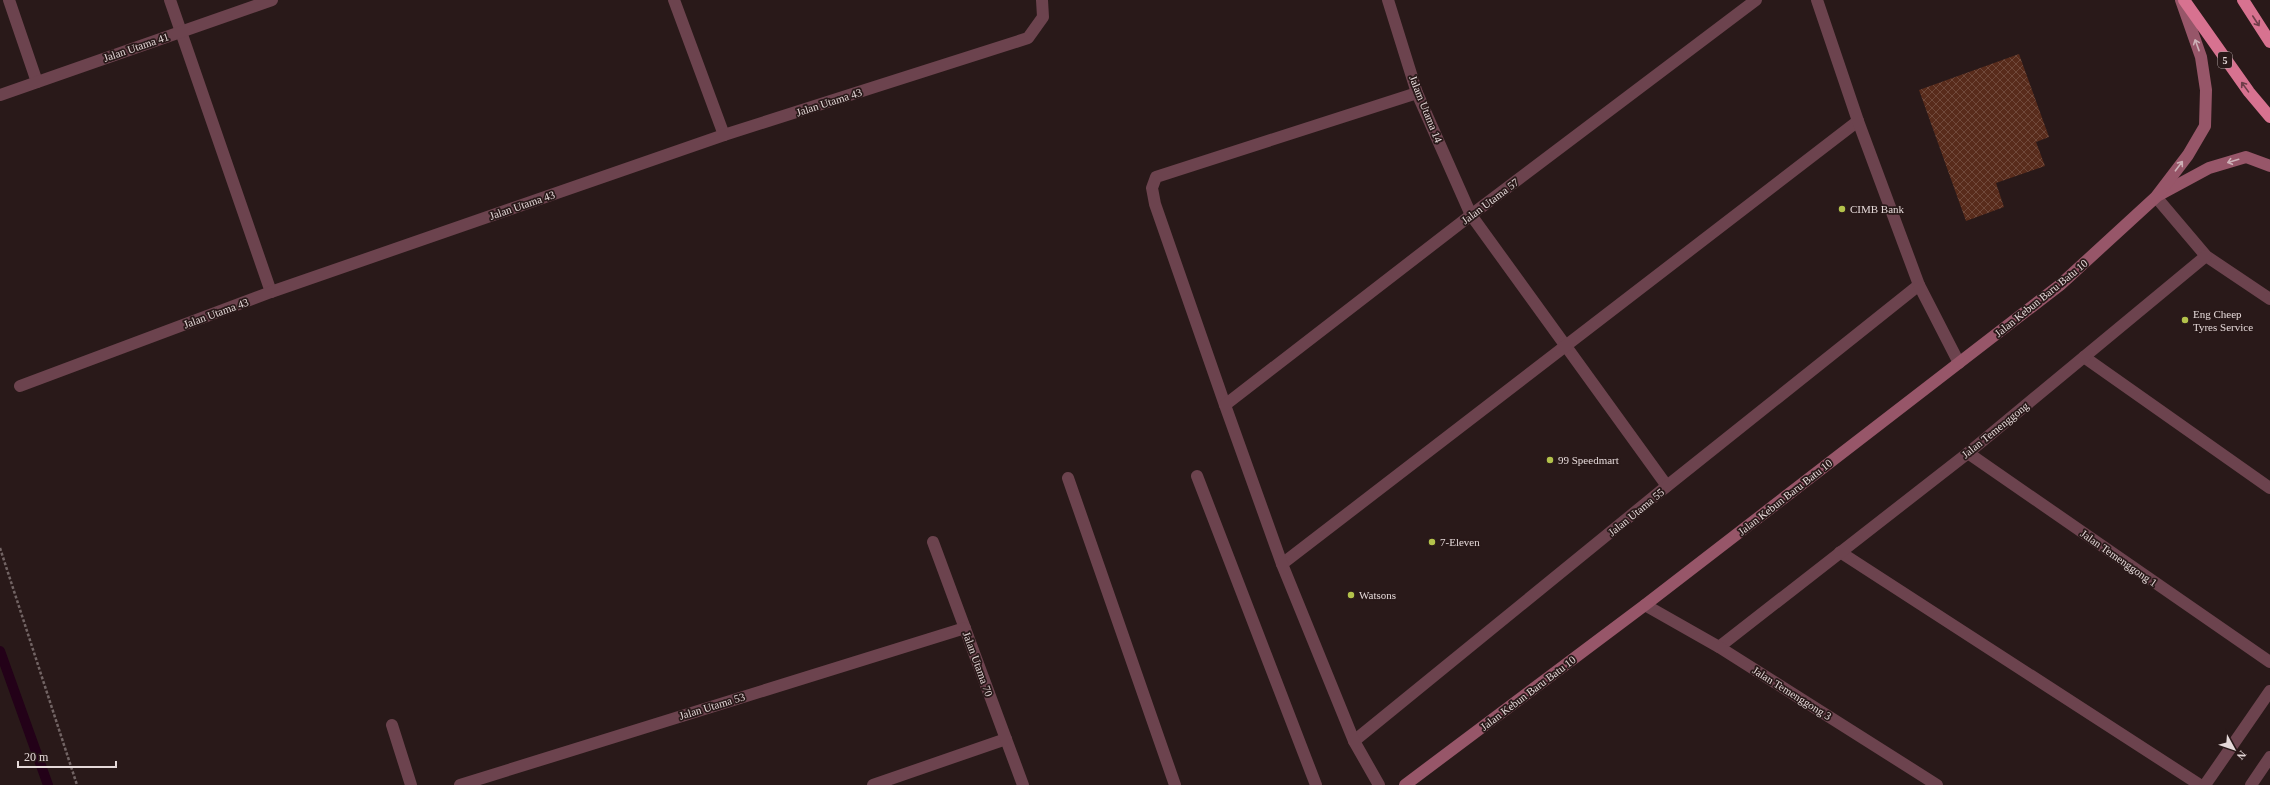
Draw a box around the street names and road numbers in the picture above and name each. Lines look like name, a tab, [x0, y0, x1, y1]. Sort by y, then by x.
street label: Jalan Utama 41	[102, 30, 170, 64]
road number: 5	[2218, 52, 2232, 68]
street label: Jalam Utama 14	[1407, 74, 1445, 145]
street label: Jalan Utama 43	[795, 86, 864, 118]
street label: Jalan Utama 57	[1459, 175, 1521, 226]
street label: Jalan Utama 43	[488, 188, 557, 222]
street label: Jalan Kebun Baru Batu 10	[1992, 256, 2090, 339]
street label: Jalan Utama 43	[182, 295, 251, 330]
street label: Jalan Temenggong	[1959, 399, 2031, 461]
street label: Jalan Kebun Baru Batu 10	[1736, 456, 1835, 537]
street label: Jalan Utama 55	[1606, 485, 1667, 538]
street label: Jalan Temenggong 1	[2078, 527, 2160, 589]
street label: Jalan Utama 70	[961, 630, 996, 699]
street label: Jalan Kebun Baru Batu 10	[1478, 653, 1578, 733]
street label: Jalan Temenggong 3	[1750, 664, 1834, 722]
street label: Jalan Utama 53	[678, 690, 747, 722]

